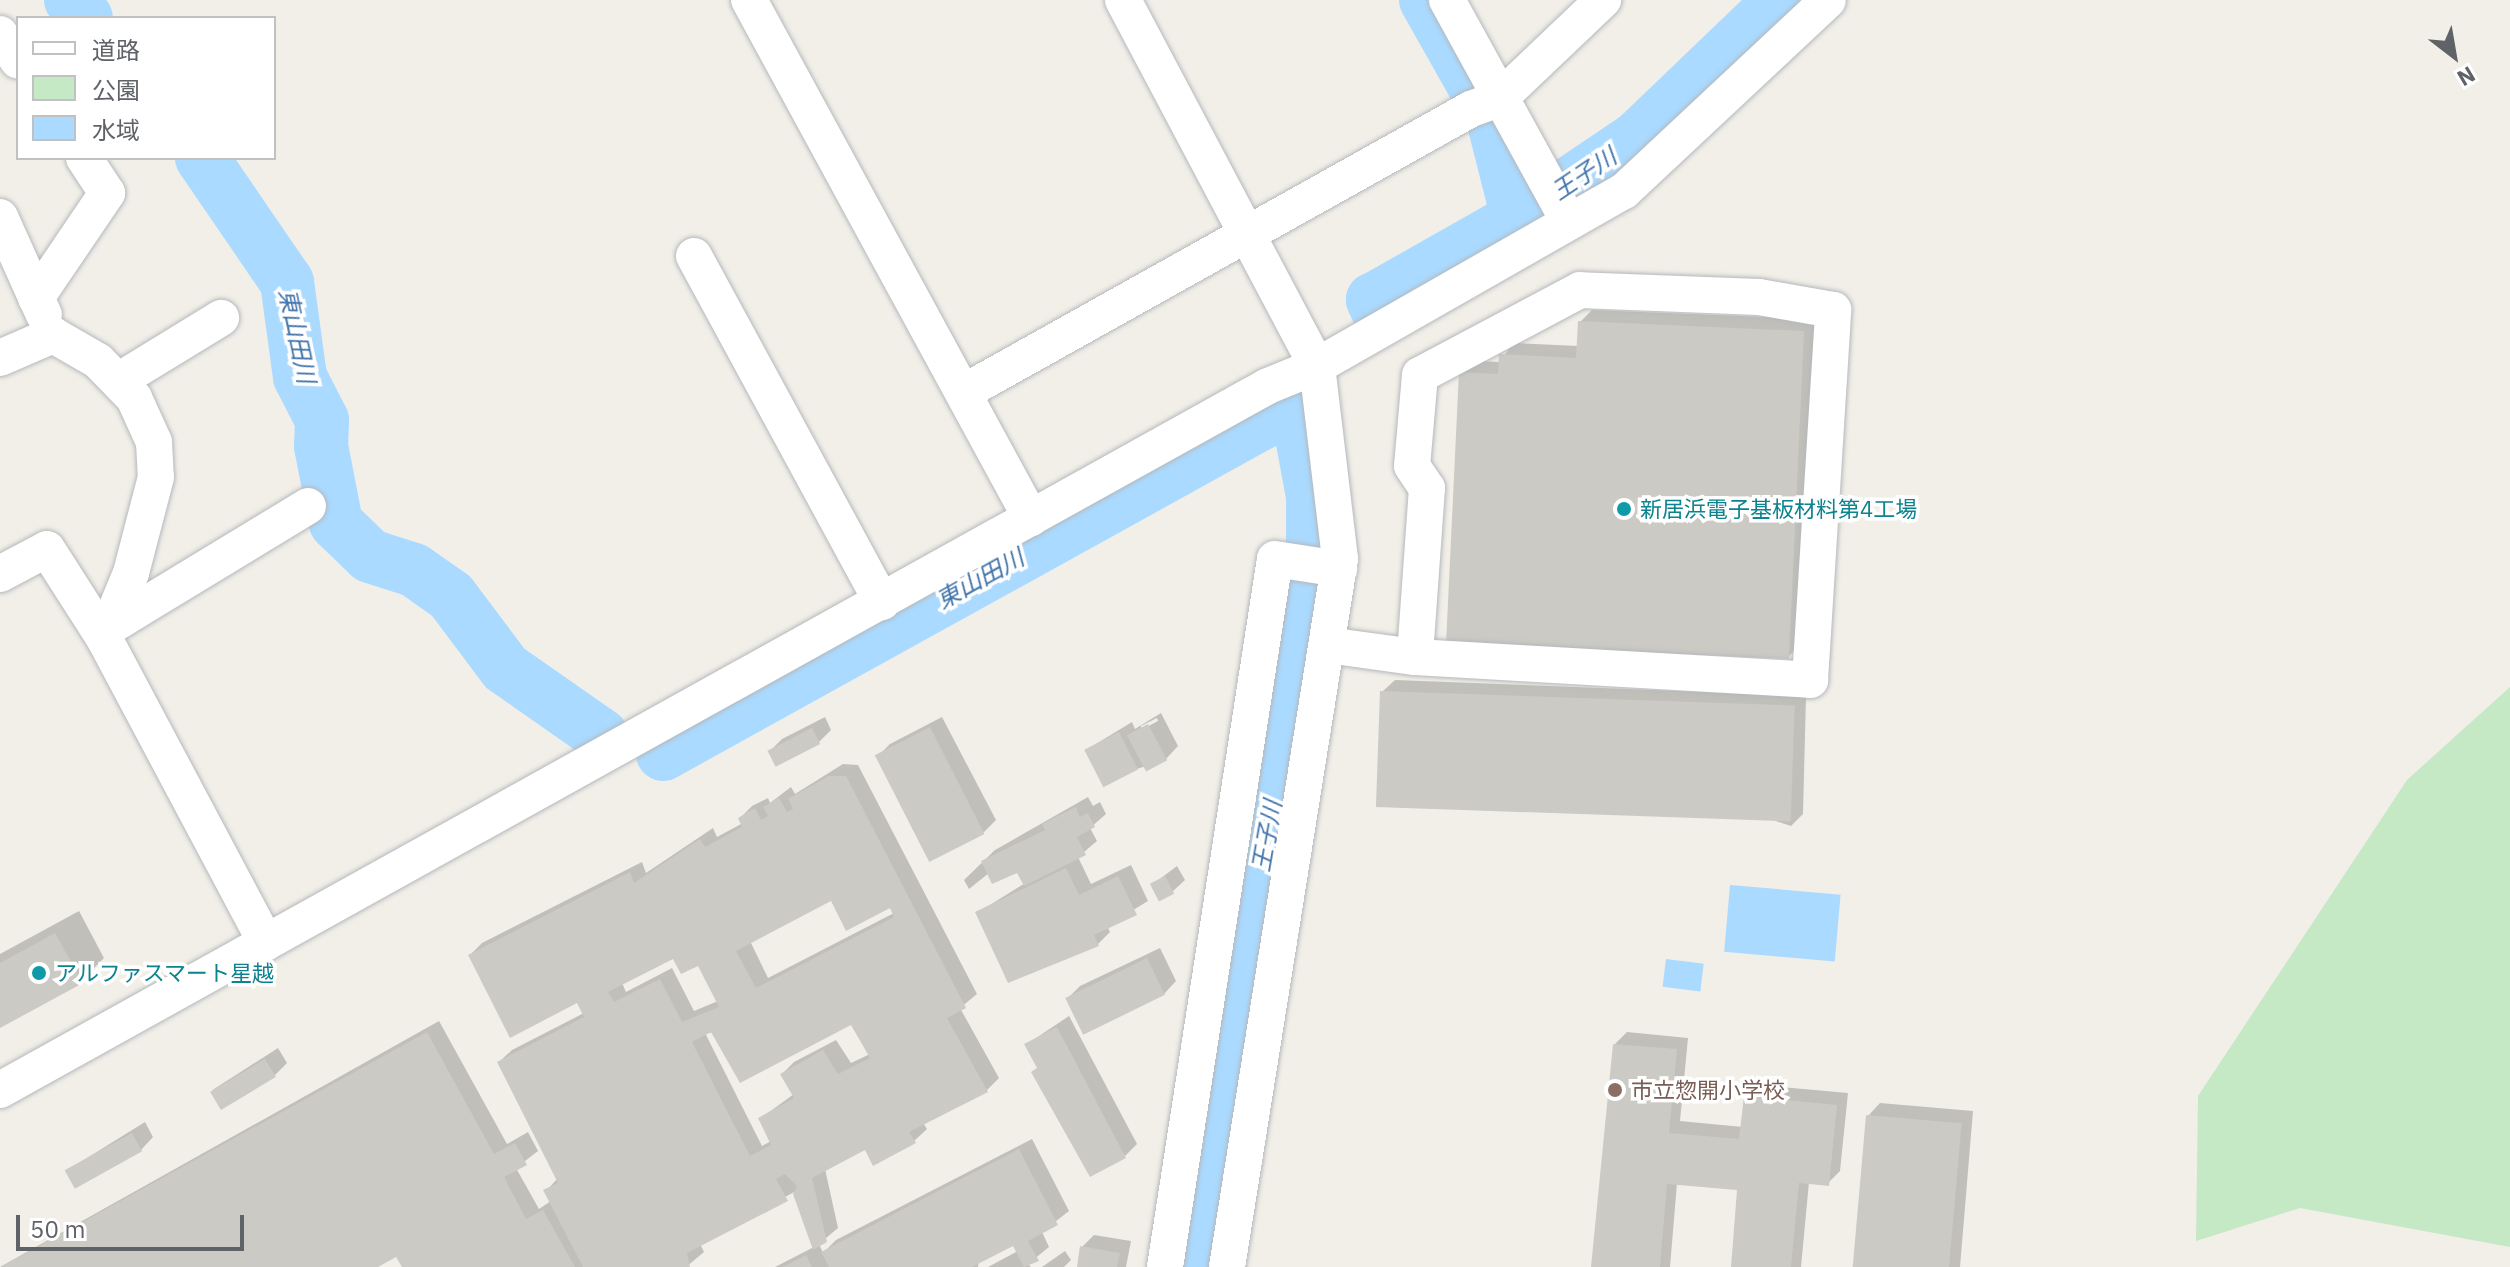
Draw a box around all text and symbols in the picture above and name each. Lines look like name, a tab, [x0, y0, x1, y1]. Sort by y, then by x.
legend	[16, 16, 276, 160]
north arrow	[2414, 16, 2494, 96]
text: 道路	[92, 34, 140, 66]
text: N	[2452, 60, 2481, 94]
text: 公園	[92, 74, 140, 106]
text: 水域	[92, 114, 140, 146]
water label: 王子川	[1546, 142, 1622, 206]
water label: 東山田川	[273, 286, 321, 386]
place label: 新居浜電子基板材料第4工場	[1640, 496, 1917, 522]
marker: 新居浜電子基板材料第4工場	[1615, 500, 1633, 518]
water label: 東山田川	[931, 543, 1029, 615]
water label: 王子川	[1247, 798, 1287, 874]
place label: アルファスマート星越	[55, 960, 275, 986]
marker: アルファスマート星越	[30, 964, 48, 982]
place label: 市立惣開小学校	[1631, 1077, 1785, 1103]
marker: 市立惣開小学校	[1606, 1081, 1624, 1099]
scale bar	[20, 1199, 248, 1249]
text: 50 m	[30, 1213, 85, 1245]

